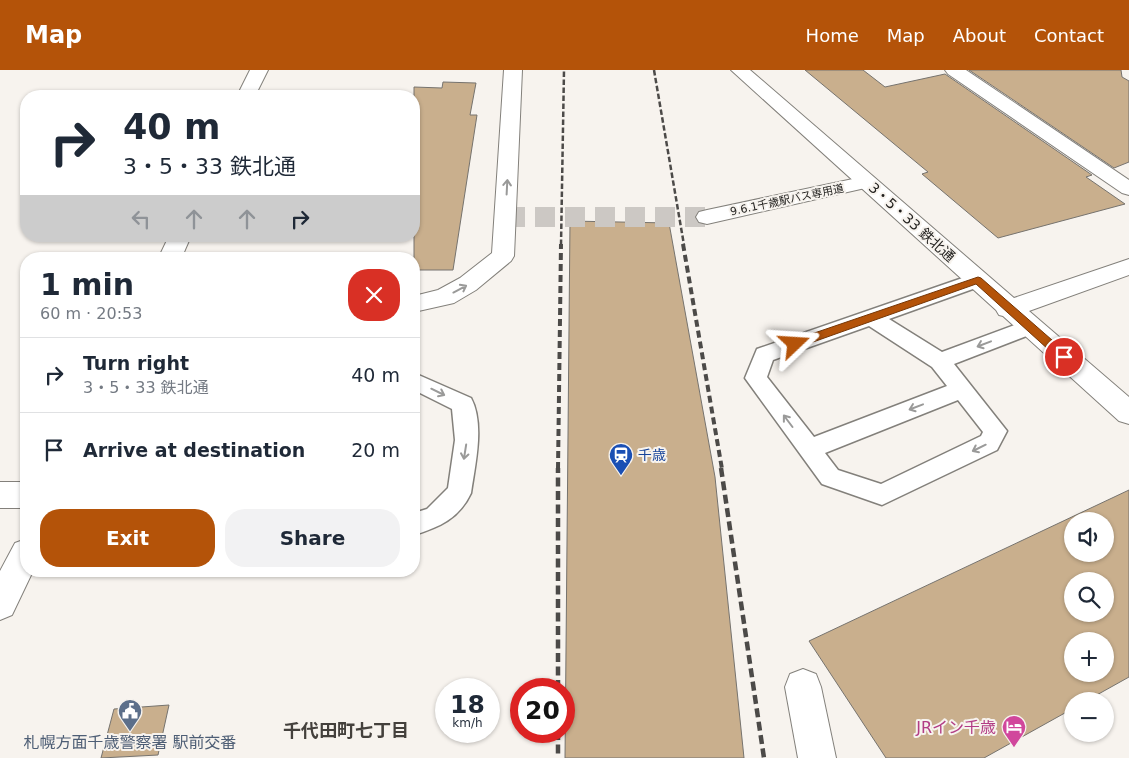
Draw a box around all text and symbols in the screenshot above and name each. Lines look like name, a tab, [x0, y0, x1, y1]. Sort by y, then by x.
text: Map	[25, 21, 82, 49]
text: Home	[806, 25, 859, 46]
text: Map	[887, 25, 925, 46]
text: About	[953, 25, 1006, 46]
text: Contact	[1034, 25, 1104, 46]
text: 40 m	[123, 107, 220, 147]
icon: right	[40, 110, 105, 175]
text: 3・5・33 鉄北通	[123, 154, 296, 179]
street label: 3・5・33 鉄北通	[866, 179, 958, 265]
one-way arrow	[502, 180, 511, 196]
street label: 9.6.1千歳駅バス専用道	[729, 182, 845, 218]
icon: left	[127, 205, 155, 233]
icon: ahead	[180, 205, 208, 233]
icon: ahead	[233, 205, 261, 233]
icon: right	[286, 205, 314, 233]
text: 1 min	[40, 267, 134, 302]
button: close	[348, 269, 400, 321]
one-way arrow	[452, 284, 467, 294]
text: 60 m · 20:53	[40, 304, 142, 323]
position arrow	[768, 317, 820, 369]
pin	[1043, 336, 1085, 378]
one-way arrow	[977, 340, 992, 349]
icon: arrive	[1050, 343, 1078, 371]
text: Turn right	[83, 352, 189, 374]
icon: right	[40, 361, 68, 389]
text: 40 m	[351, 364, 400, 386]
text: 3・5・33 鉄北通	[83, 378, 209, 397]
one-way arrow	[430, 388, 445, 397]
one-way arrow	[909, 404, 924, 413]
one-way arrow	[783, 414, 793, 428]
icon: arrive	[40, 436, 68, 464]
text: Arrive at destination	[83, 439, 305, 461]
text: 20 m	[351, 439, 400, 461]
station icon: 千歳	[608, 442, 634, 476]
one-way arrow	[971, 443, 986, 453]
one-way arrow	[459, 444, 469, 460]
place label: 千歳	[638, 447, 666, 463]
button: Exit	[40, 509, 215, 567]
button: Share	[225, 509, 400, 567]
map controls	[1064, 512, 1114, 742]
button: sound	[1064, 512, 1114, 562]
button: search	[1064, 572, 1114, 622]
button: +	[1064, 632, 1114, 682]
speed limit sign: 20	[510, 678, 575, 743]
text: 18	[450, 690, 485, 719]
button: −	[1064, 692, 1114, 742]
public building icon: 札幌方面千歳警察署 駅前交番	[117, 698, 143, 732]
hotel icon: JRイン千歳	[1001, 714, 1027, 748]
text: km/h	[452, 716, 483, 730]
place label: JRイン千歳	[915, 718, 996, 737]
district label: 千代田町七丁目	[283, 720, 409, 741]
place label: 札幌方面千歳警察署 駅前交番	[23, 733, 237, 752]

